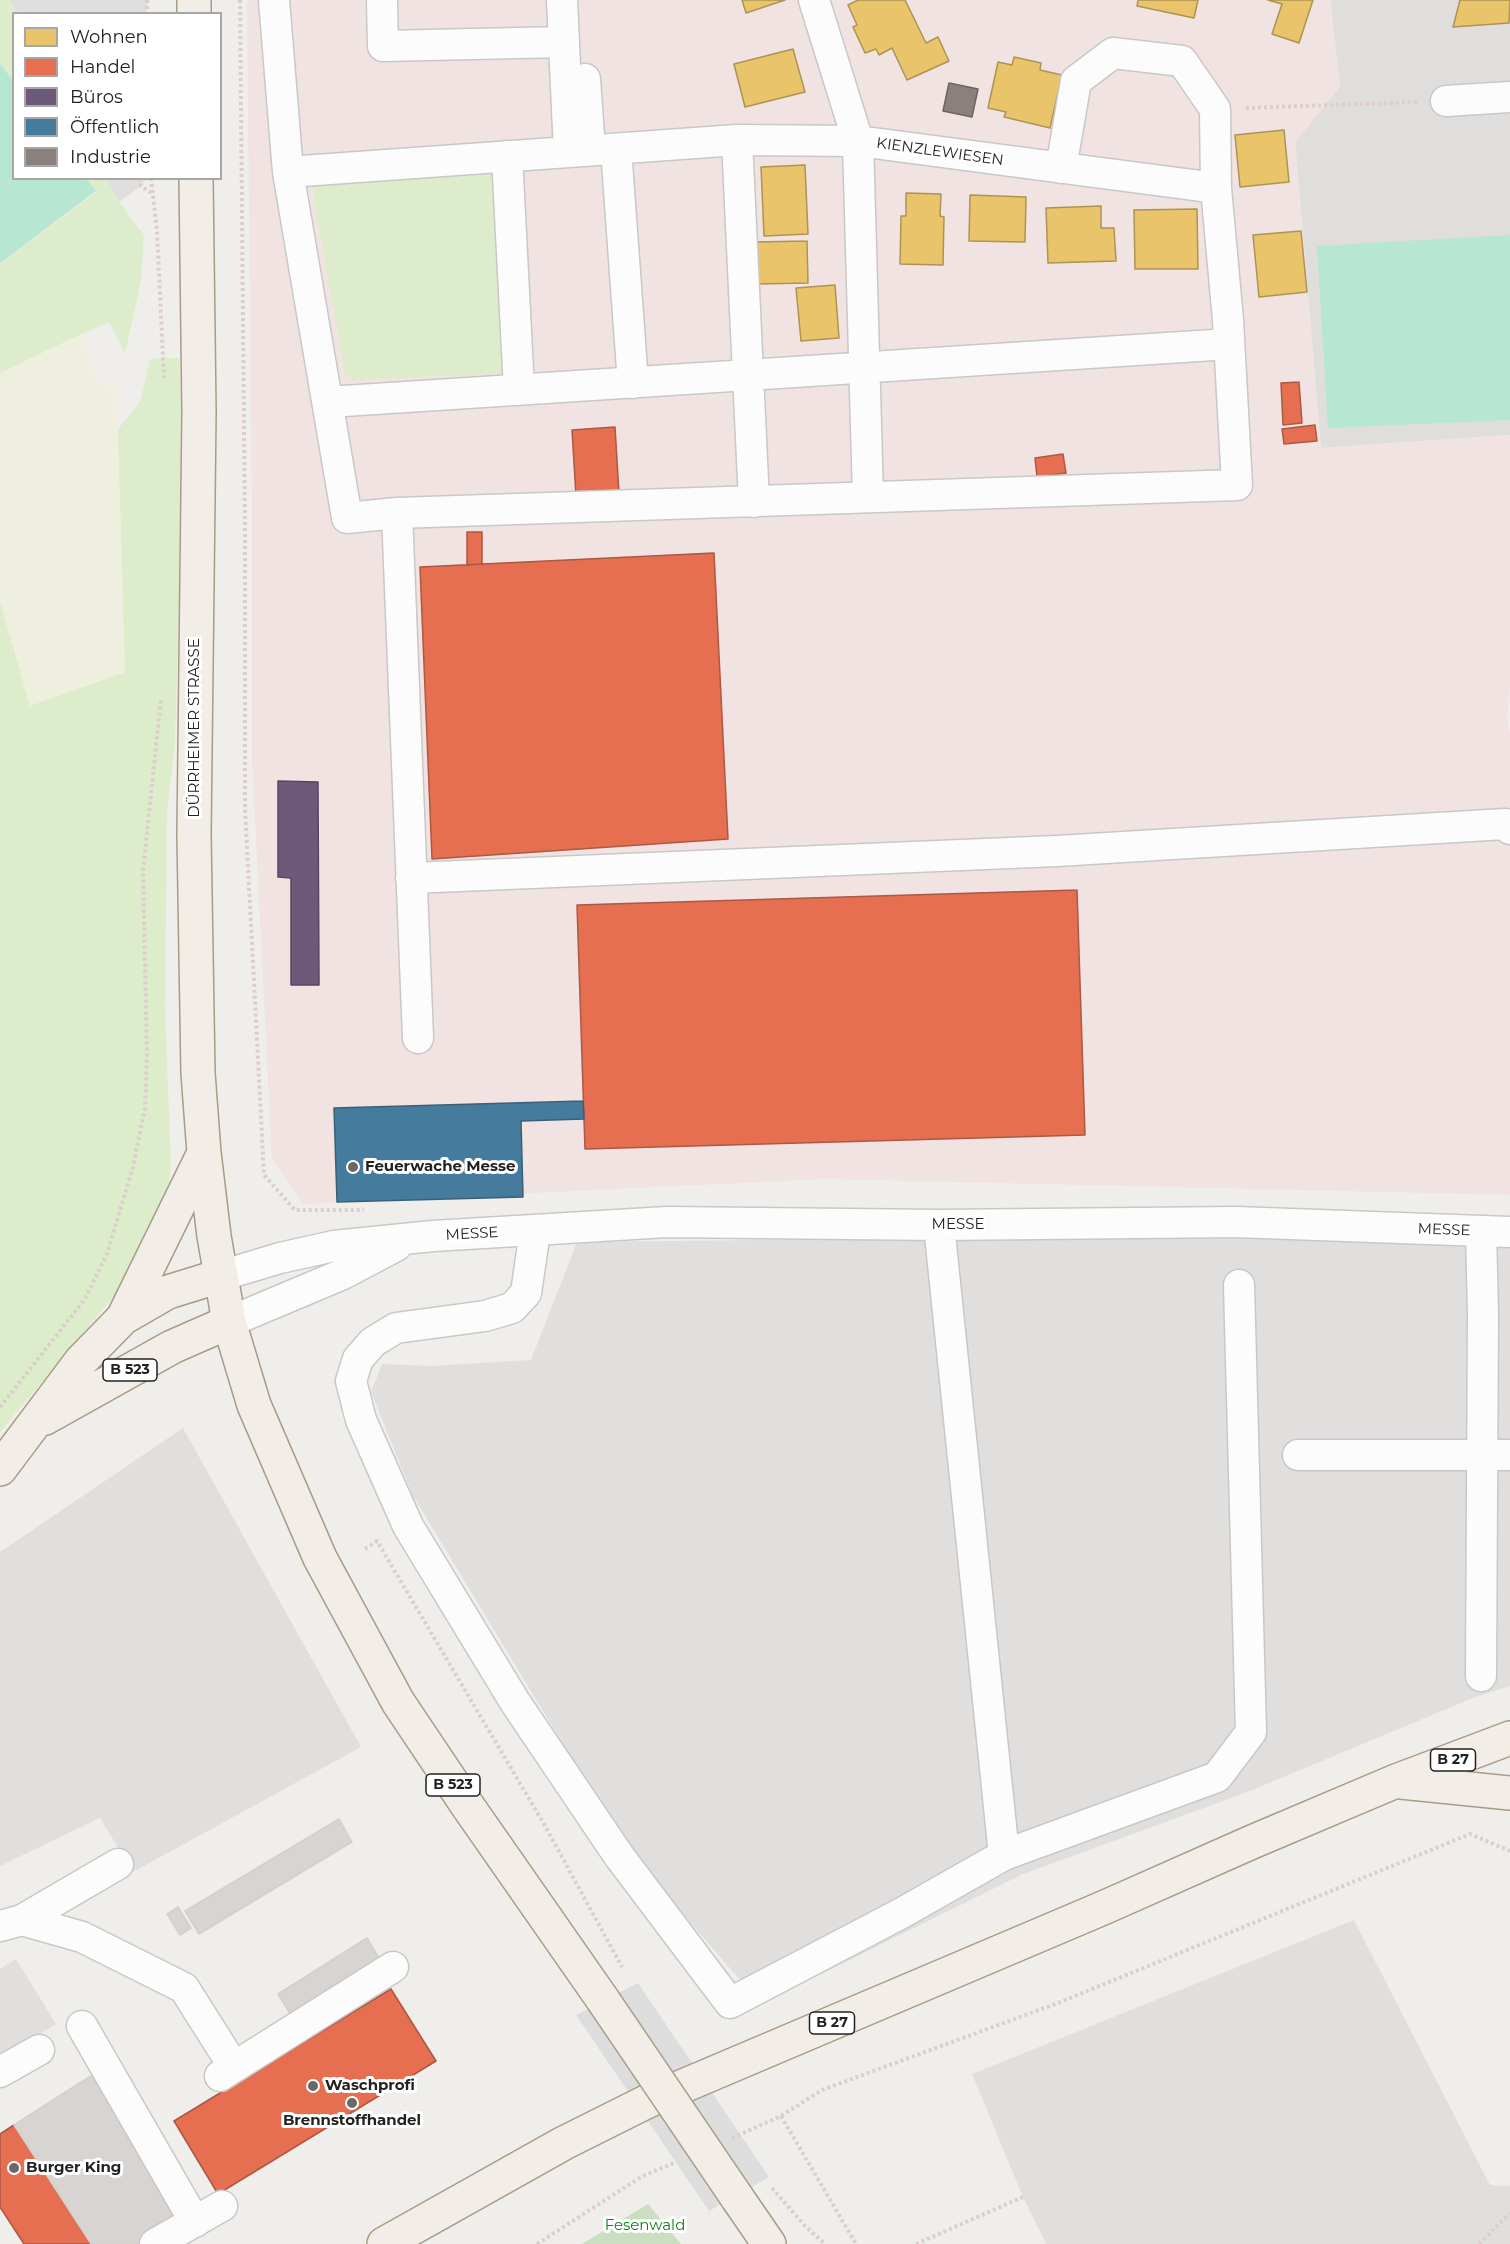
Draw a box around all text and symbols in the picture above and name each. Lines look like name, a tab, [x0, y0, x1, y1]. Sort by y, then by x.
legend	[12, 12, 222, 180]
text: Wohnen	[70, 26, 148, 48]
text: Handel	[70, 56, 135, 78]
text: Büros	[70, 86, 123, 108]
text: Öffentlich	[70, 116, 159, 138]
street label: KIENZLEWIESEN	[875, 134, 1005, 170]
text: Industrie	[70, 146, 151, 168]
street label: DÜRRHEIMER STRASSE	[186, 638, 204, 818]
place label: Feuerwache Messe	[365, 1158, 515, 1176]
marker: Feuerwache Messe	[346, 1160, 360, 1174]
street label: MESSE	[932, 1216, 984, 1234]
street label: MESSE	[1417, 1220, 1471, 1240]
street label: MESSE	[445, 1224, 499, 1244]
road number: B 523	[103, 1359, 157, 1381]
road number: B 27	[1430, 1749, 1476, 1771]
road number: B 523	[426, 1774, 480, 1796]
road number: B 27	[810, 2012, 854, 2034]
place label: Waschprofi	[325, 2077, 415, 2095]
marker: Waschprofi	[306, 2079, 320, 2093]
marker: Brennstoffhandel	[345, 2096, 359, 2110]
place label: Brennstoffhandel	[283, 2112, 421, 2130]
place label: Burger King	[26, 2159, 121, 2177]
marker: Burger King	[7, 2161, 21, 2175]
park label: Fesenwald	[605, 2217, 685, 2235]

